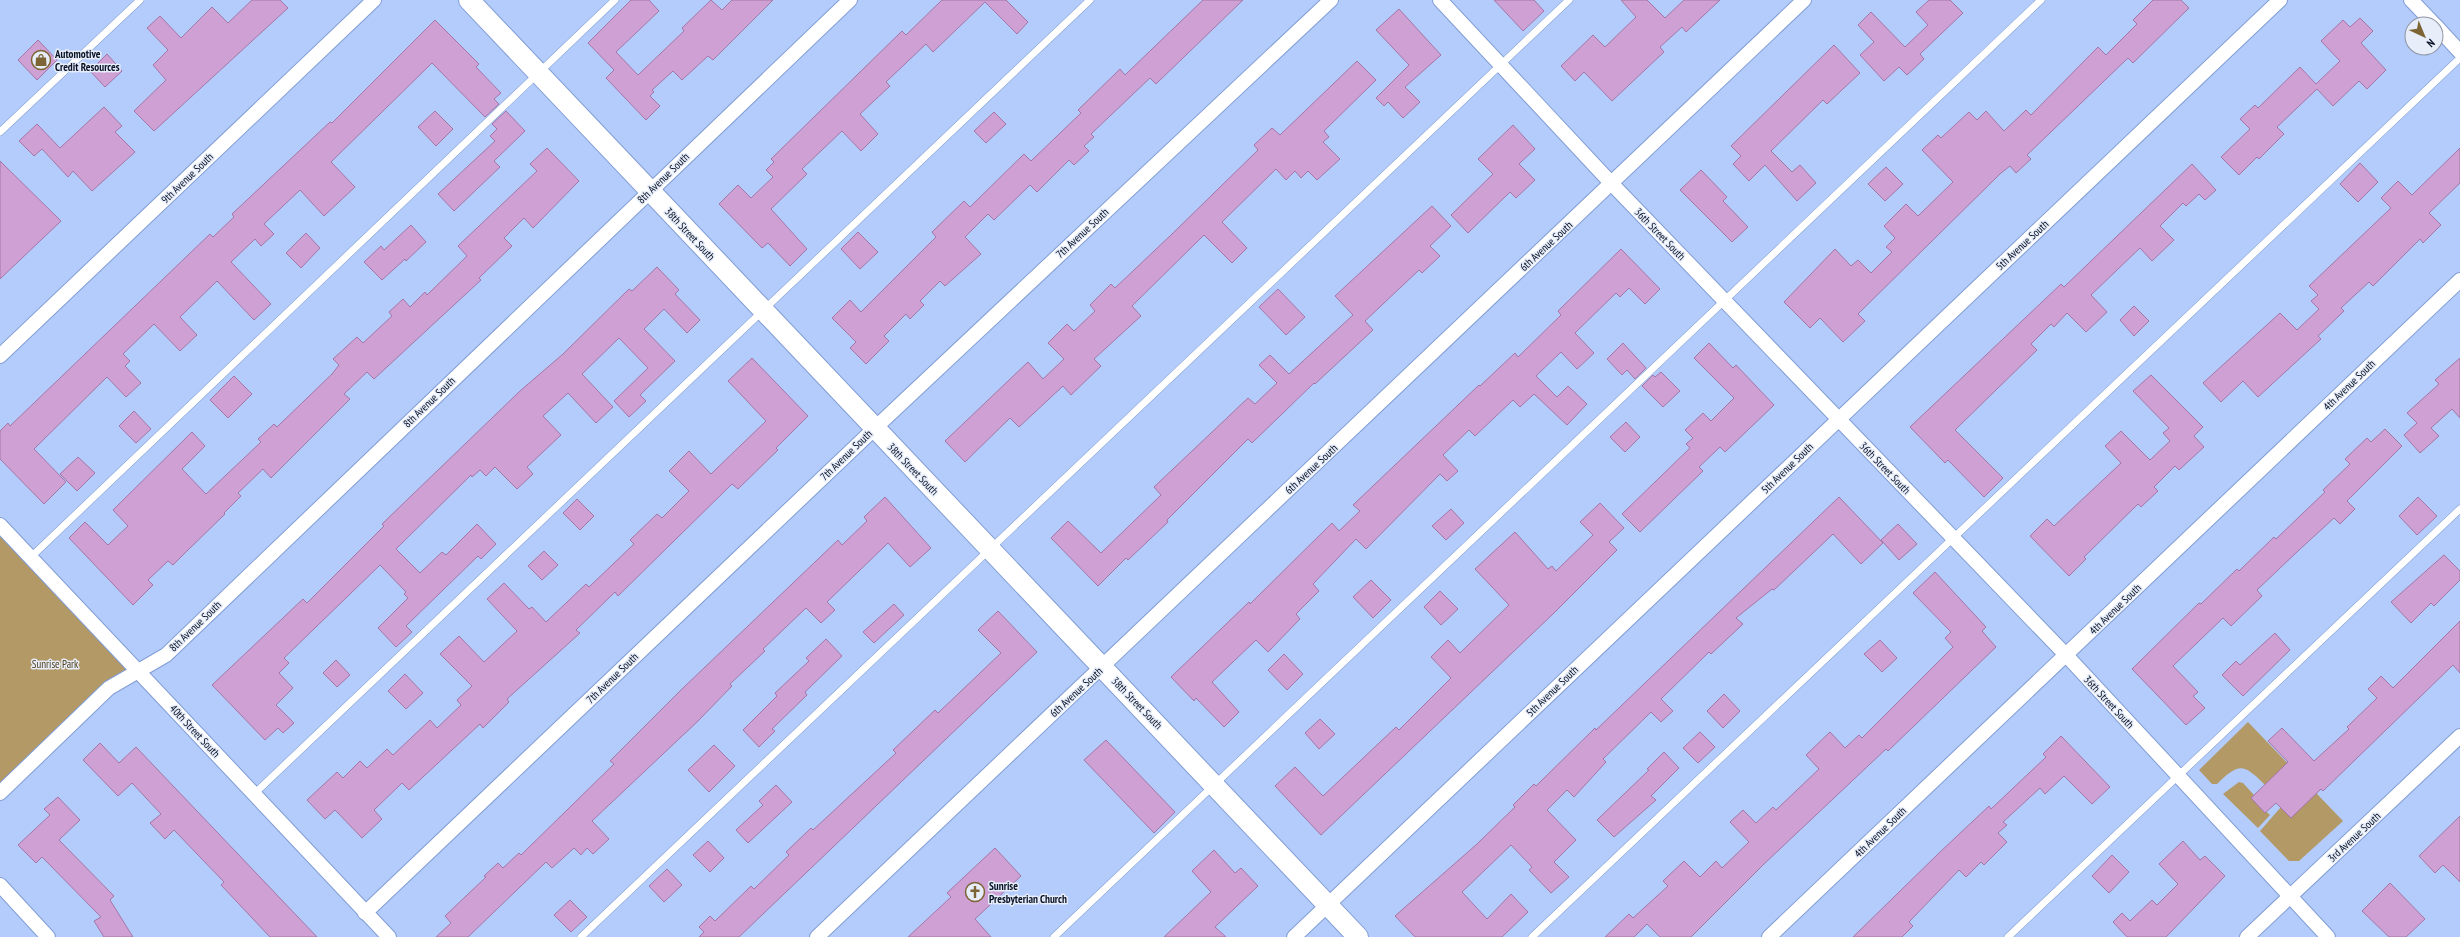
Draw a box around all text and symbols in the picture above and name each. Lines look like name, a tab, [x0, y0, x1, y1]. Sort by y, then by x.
north arrow	[2404, 16, 2444, 56]
text: N	[2424, 36, 2438, 50]
place label: Automotive Credit Resources	[54, 47, 120, 74]
shop icon: Automotive Credit Resources	[30, 49, 52, 71]
street label: 9th Avenue South	[158, 150, 216, 206]
street label: 8th Avenue South	[634, 150, 692, 206]
street label: 38th Street South	[662, 205, 718, 263]
street label: 7th Avenue South	[1053, 205, 1111, 261]
street label: 36th Street South	[1632, 205, 1689, 263]
street label: 5th Avenue South	[1993, 217, 2051, 273]
street label: 6th Avenue South	[1517, 218, 1575, 274]
street label: 4th Avenue South	[2320, 357, 2378, 413]
street label: 8th Avenue South	[400, 374, 458, 430]
street label: 7th Avenue South	[817, 427, 875, 483]
street label: 36th Street South	[1857, 439, 1914, 497]
street label: 38th Street South	[885, 440, 942, 498]
street label: 5th Avenue South	[1758, 440, 1816, 496]
street label: 6th Avenue South	[1282, 441, 1340, 497]
street label: 4th Avenue South	[2086, 581, 2144, 637]
street label: 8th Avenue South	[166, 598, 224, 654]
street label: 7th Avenue South	[583, 650, 641, 706]
park label: Sunrise Park	[32, 657, 79, 671]
street label: 5th Avenue South	[1523, 663, 1581, 719]
street label: 6th Avenue South	[1047, 664, 1105, 720]
street label: 36th Street South	[2081, 673, 2137, 731]
street label: 38th Street South	[1109, 674, 1166, 732]
street label: 40th Street South	[167, 702, 223, 760]
street label: 4th Avenue South	[1851, 804, 1909, 860]
street label: 3rd Avenue South	[2325, 809, 2383, 865]
place label: Sunrise Presbyterian Church	[989, 879, 1067, 906]
church icon: Sunrise Presbyterian Church	[964, 881, 986, 903]

